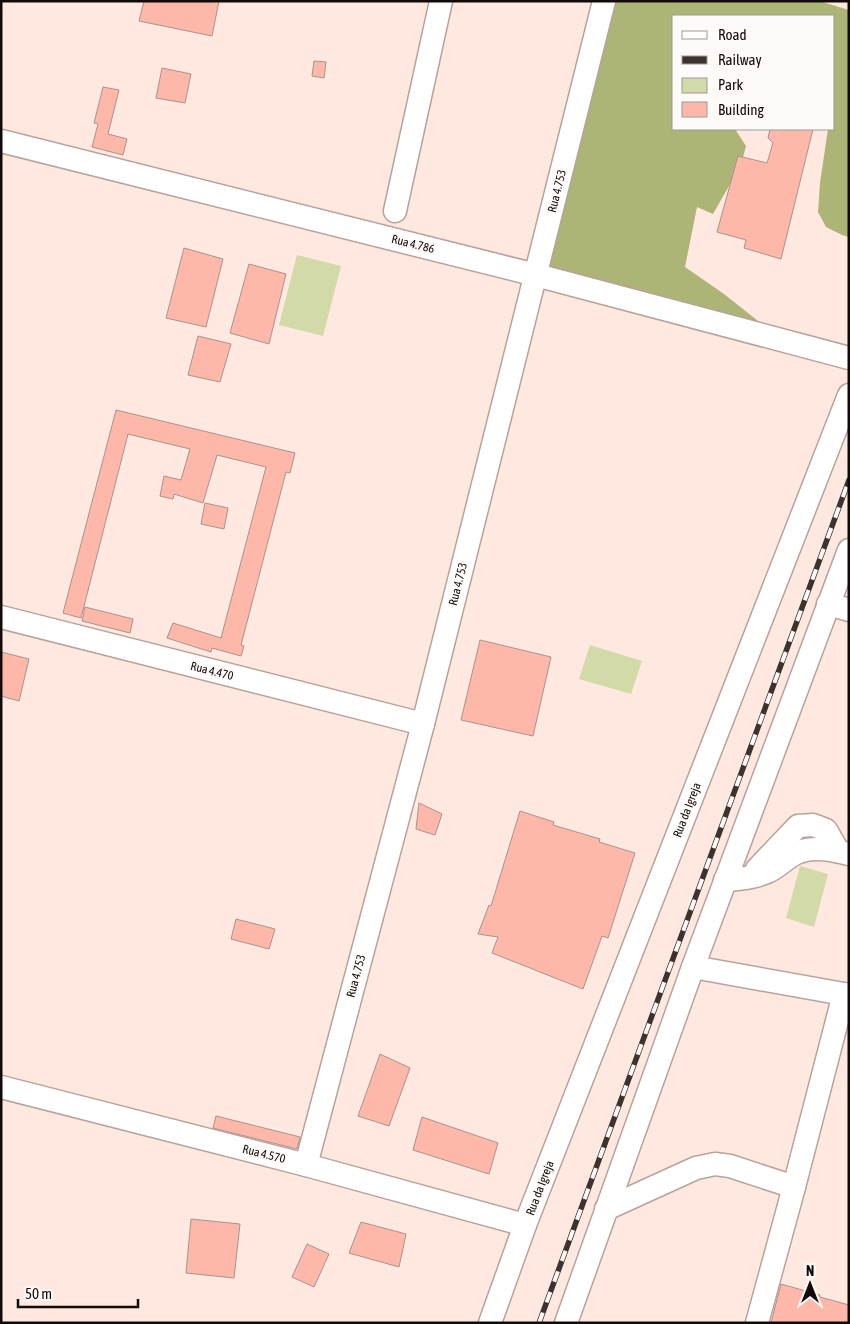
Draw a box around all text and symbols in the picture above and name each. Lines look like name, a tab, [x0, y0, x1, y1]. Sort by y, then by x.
legend	[672, 15, 835, 130]
text: Road	[718, 26, 747, 43]
text: Railway	[718, 51, 762, 68]
text: Park	[718, 76, 743, 93]
text: Building	[718, 101, 764, 118]
street label: Rua 4.753	[545, 168, 569, 214]
street label: Rua 4.786	[390, 232, 436, 256]
street label: Rua 4.753	[446, 561, 470, 607]
street label: Rua 4.470	[189, 659, 235, 683]
street label: Rua da Igreja	[670, 781, 704, 839]
street label: Rua 4.753	[344, 953, 368, 999]
street label: Rua 4.570	[241, 1142, 287, 1166]
street label: Rua da Igreja	[523, 1159, 557, 1217]
north arrow	[785, 1259, 835, 1309]
text: N	[806, 1263, 814, 1279]
scale bar	[18, 1276, 138, 1308]
text: 50 m	[25, 1285, 52, 1302]

